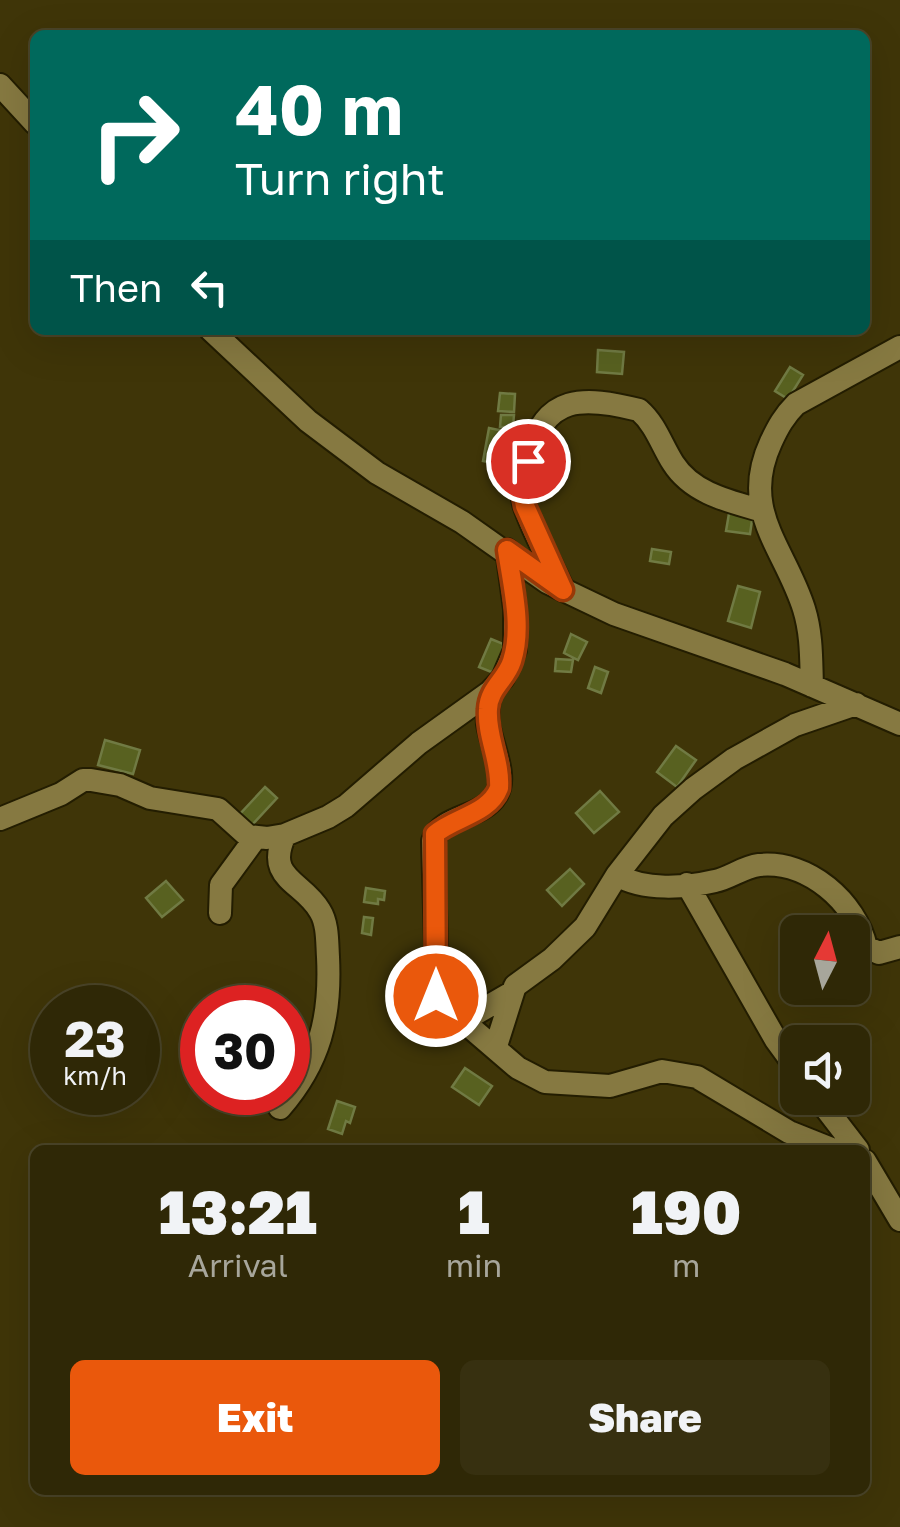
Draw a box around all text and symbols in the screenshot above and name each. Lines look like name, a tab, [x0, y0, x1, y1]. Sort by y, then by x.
text: 40 m	[235, 66, 403, 150]
icon: right	[70, 70, 200, 200]
text: Turn right	[235, 151, 445, 205]
icon: left	[182, 260, 237, 315]
text: Then	[70, 265, 162, 310]
pin	[486, 419, 571, 504]
icon: arrive	[501, 434, 556, 489]
north arrow	[780, 915, 870, 1005]
map controls	[780, 915, 870, 1115]
position arrow	[384, 944, 488, 1048]
speed limit sign: 30	[180, 985, 310, 1115]
text: 23	[64, 1008, 125, 1068]
button: sound	[780, 1025, 870, 1115]
text: km/h	[63, 1060, 127, 1091]
text: 13:21	[159, 1175, 317, 1247]
text: 1	[458, 1175, 490, 1247]
text: 190	[631, 1175, 741, 1247]
text: Arrival	[188, 1246, 288, 1284]
text: min	[446, 1246, 502, 1284]
text: m	[672, 1246, 700, 1284]
button: Exit	[70, 1360, 440, 1475]
button: Share	[460, 1360, 830, 1475]

